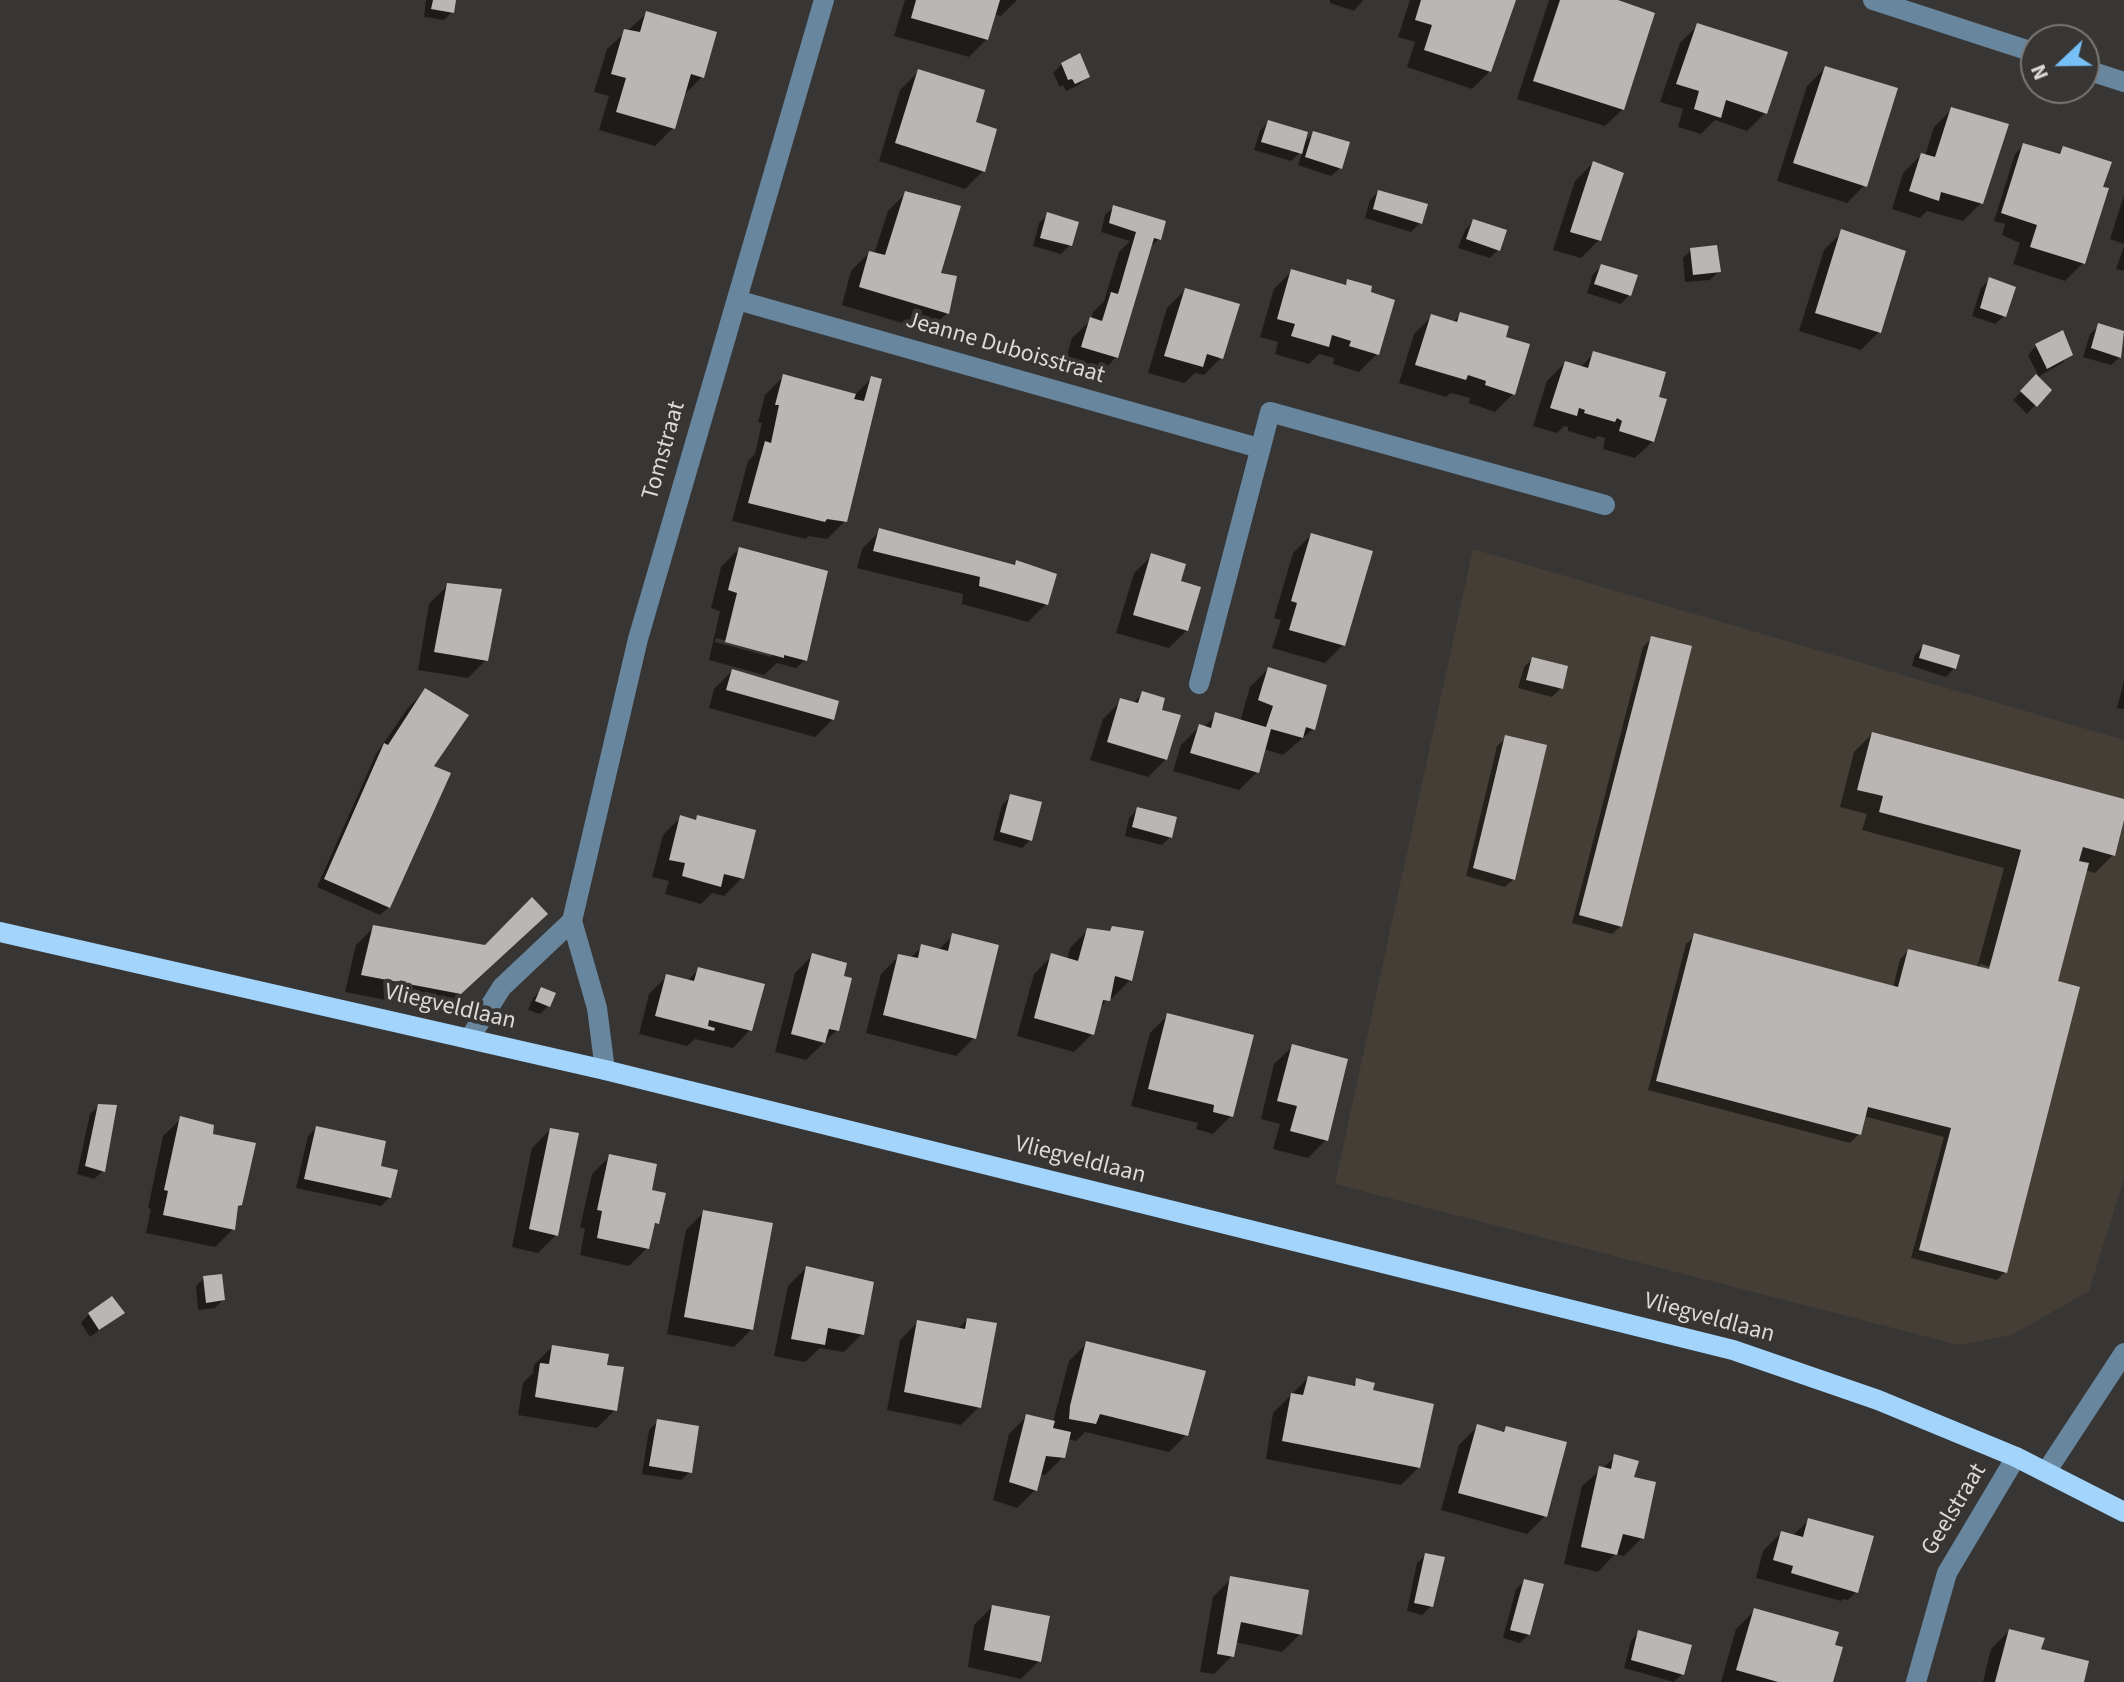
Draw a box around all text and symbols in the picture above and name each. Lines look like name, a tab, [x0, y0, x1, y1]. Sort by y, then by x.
north arrow	[2020, 24, 2100, 104]
text: N	[2022, 59, 2057, 85]
street label: Jeanne Duboisstraat	[902, 307, 1108, 391]
street label: Tomstraat	[637, 398, 693, 504]
street label: Vliegveldlaan	[381, 979, 519, 1037]
street label: Vliegveldlaan	[1012, 1131, 1148, 1191]
street label: Vliegveldlaan	[1641, 1288, 1777, 1350]
street label: Geelstraat	[1916, 1459, 1994, 1561]

